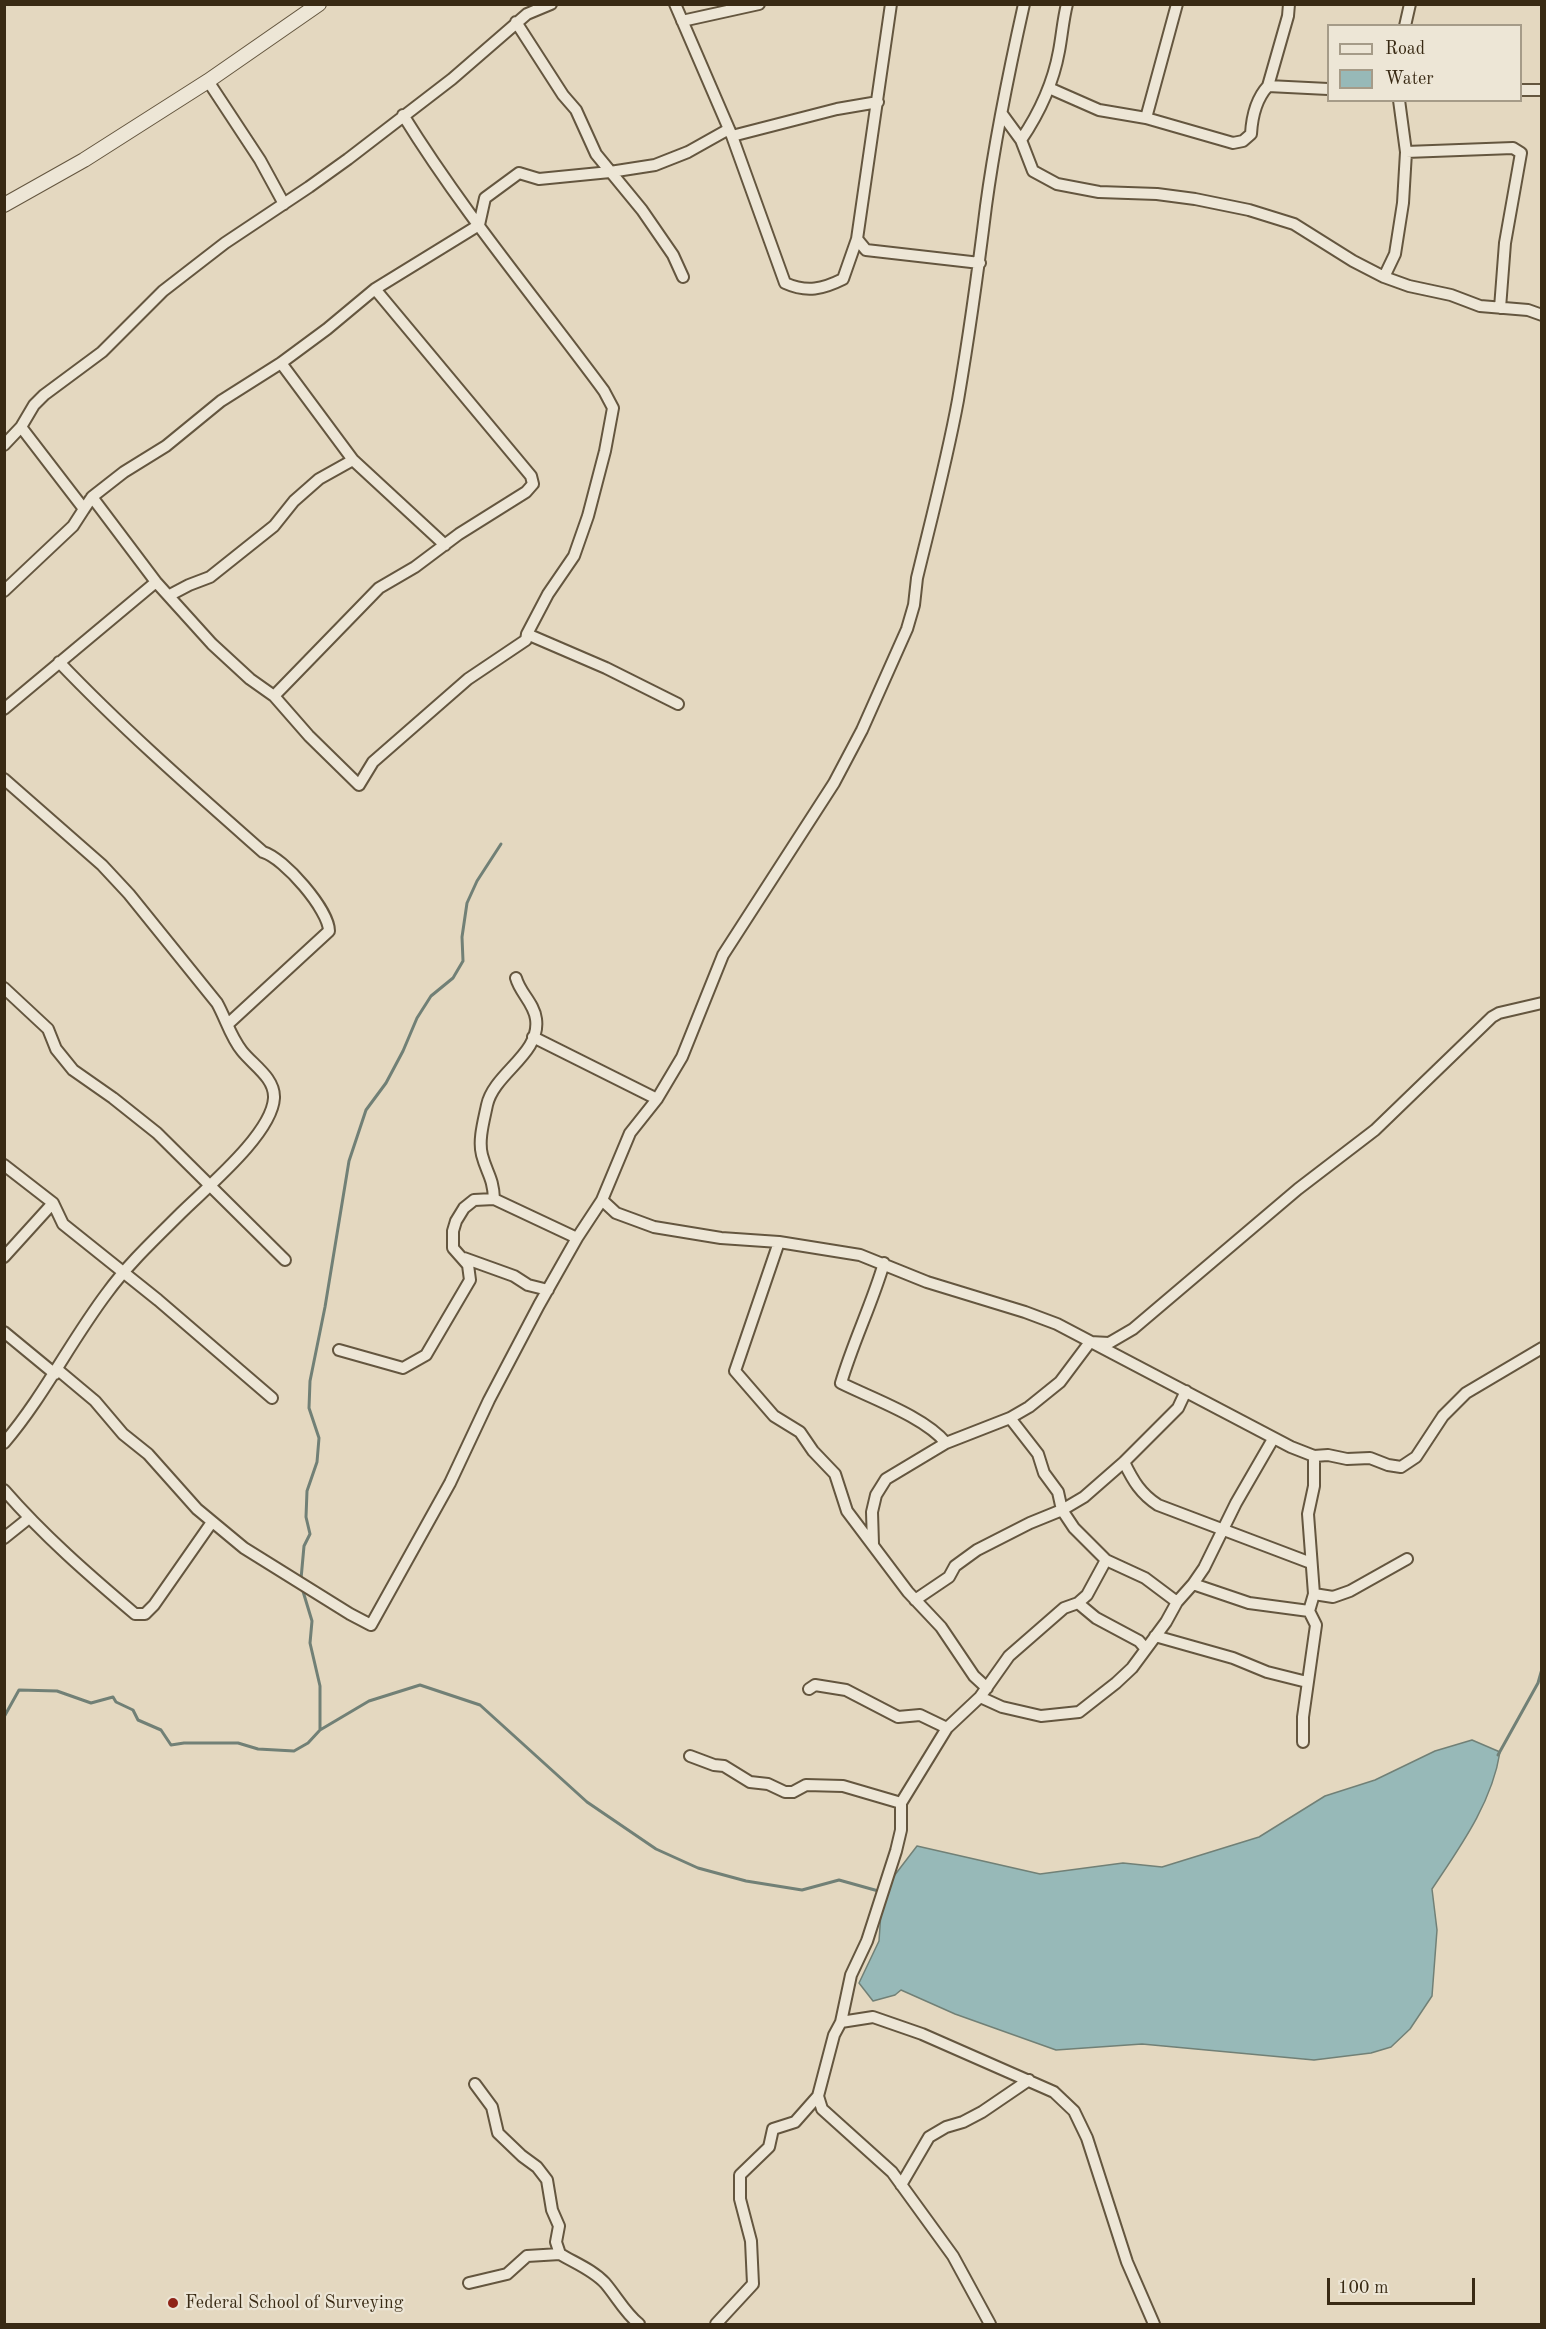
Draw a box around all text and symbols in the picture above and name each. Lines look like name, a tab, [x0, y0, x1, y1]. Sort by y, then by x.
legend	[1327, 24, 1522, 102]
text: Road	[1385, 40, 1425, 58]
text: Water	[1385, 70, 1434, 88]
scale bar	[1330, 2266, 1478, 2304]
text: 100 m	[1338, 2279, 1389, 2297]
place label: Federal School of Surveying	[185, 2292, 403, 2314]
marker: Federal School of Surveying	[166, 2296, 180, 2310]

